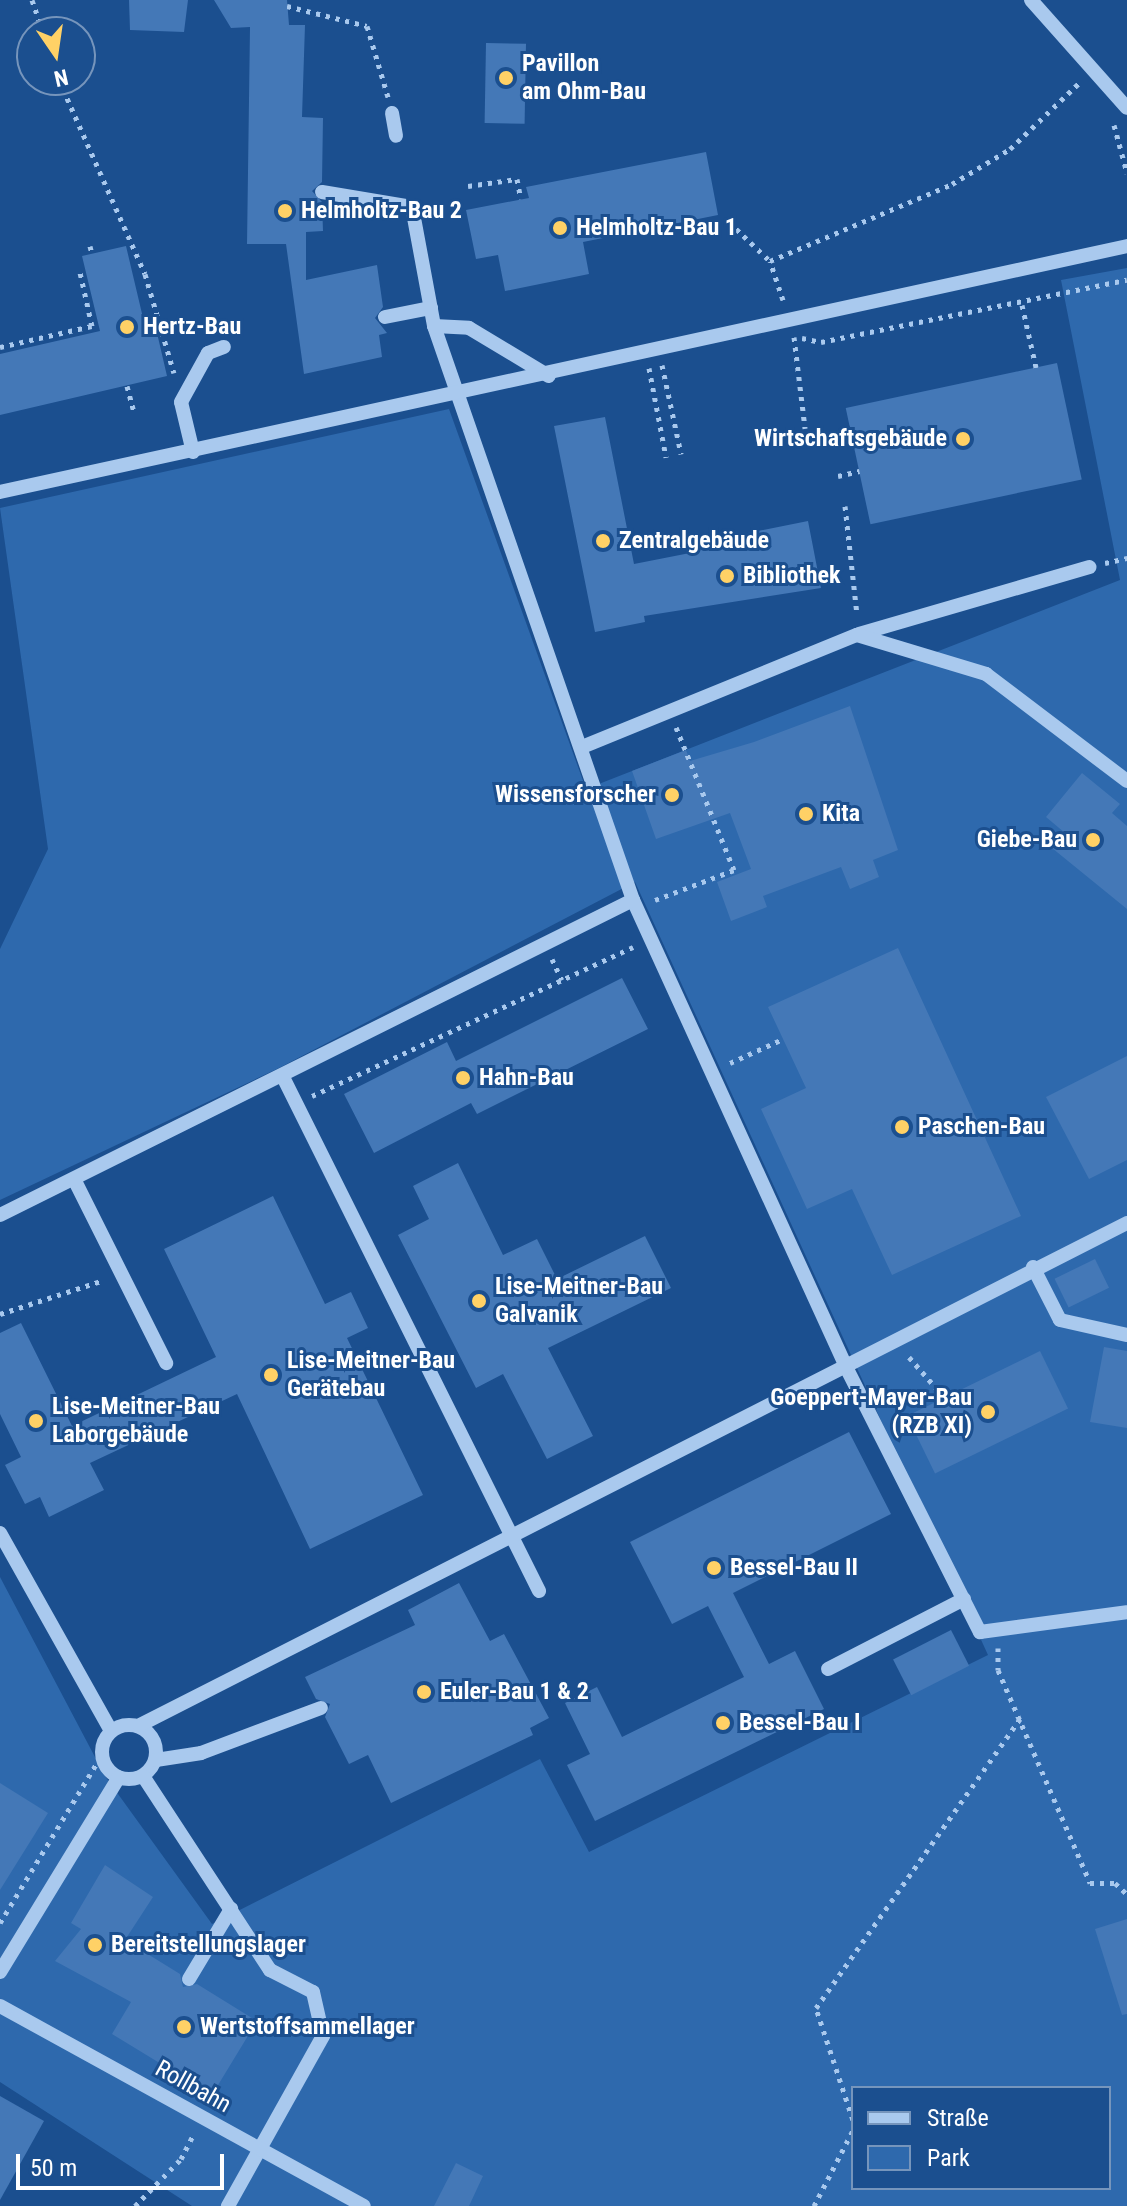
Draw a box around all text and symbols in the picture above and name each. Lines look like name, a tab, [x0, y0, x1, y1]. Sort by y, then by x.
north arrow	[16, 16, 96, 96]
place label: Pavillon am Ohm-Bau	[522, 50, 646, 106]
text: N	[52, 64, 70, 92]
marker: Pavillon am Ohm-Bau	[497, 69, 515, 87]
place label: Helmholtz-Bau 2	[301, 197, 462, 225]
marker: Helmholtz-Bau 2	[276, 202, 294, 220]
place label: Helmholtz-Bau 1	[576, 214, 737, 242]
marker: Helmholtz-Bau 1	[551, 219, 569, 237]
place label: Hertz-Bau	[143, 313, 241, 341]
marker: Hertz-Bau	[118, 318, 136, 336]
place label: Wirtschaftsgebäude	[754, 425, 947, 453]
marker: Wirtschaftsgebäude	[954, 430, 972, 448]
place label: Zentralgebäude	[619, 527, 769, 555]
marker: Zentralgebäude	[594, 532, 612, 550]
place label: Bibliothek	[743, 562, 841, 590]
marker: Bibliothek	[718, 567, 736, 585]
place label: Wissensforscher	[495, 781, 656, 809]
marker: Wissensforscher	[663, 786, 681, 804]
place label: Kita	[822, 800, 860, 828]
marker: Kita	[797, 805, 815, 823]
place label: Giebe-Bau	[977, 826, 1077, 854]
marker: Giebe-Bau	[1084, 831, 1102, 849]
place label: Hahn-Bau	[479, 1064, 574, 1092]
marker: Hahn-Bau	[454, 1069, 472, 1087]
place label: Paschen-Bau	[918, 1113, 1045, 1141]
marker: Paschen-Bau	[893, 1118, 911, 1136]
place label: Lise-Meitner-Bau Galvanik	[495, 1273, 663, 1329]
marker: Lise-Meitner-Bau Galvanik	[470, 1292, 488, 1310]
place label: Lise-Meitner-Bau Gerätebau	[287, 1347, 455, 1403]
marker: Lise-Meitner-Bau Gerätebau	[262, 1366, 280, 1384]
place label: Goeppert-Mayer-Bau (RZB XI)	[770, 1384, 972, 1440]
place label: Lise-Meitner-Bau Laborgebäude	[52, 1393, 220, 1449]
marker: Goeppert-Mayer-Bau (RZB XI)	[979, 1403, 997, 1421]
marker: Lise-Meitner-Bau Laborgebäude	[27, 1412, 45, 1430]
place label: Bessel-Bau II	[730, 1554, 858, 1582]
marker: Bessel-Bau II	[705, 1559, 723, 1577]
place label: Euler-Bau 1 & 2	[440, 1678, 589, 1706]
marker: Euler-Bau 1 & 2	[415, 1683, 433, 1701]
place label: Bessel-Bau I	[739, 1709, 861, 1737]
marker: Bessel-Bau I	[714, 1714, 732, 1732]
place label: Bereitstellungslager	[111, 1931, 306, 1959]
marker: Bereitstellungslager	[86, 1936, 104, 1954]
place label: Wertstoffsammellager	[200, 2013, 415, 2041]
marker: Wertstoffsammellager	[175, 2018, 193, 2036]
street label: Rollbahn	[150, 2054, 236, 2120]
legend	[851, 2086, 1111, 2190]
text: Straße	[927, 2104, 989, 2132]
scale bar	[20, 2138, 228, 2188]
text: Park	[927, 2144, 970, 2172]
text: 50 m	[30, 2154, 77, 2182]

